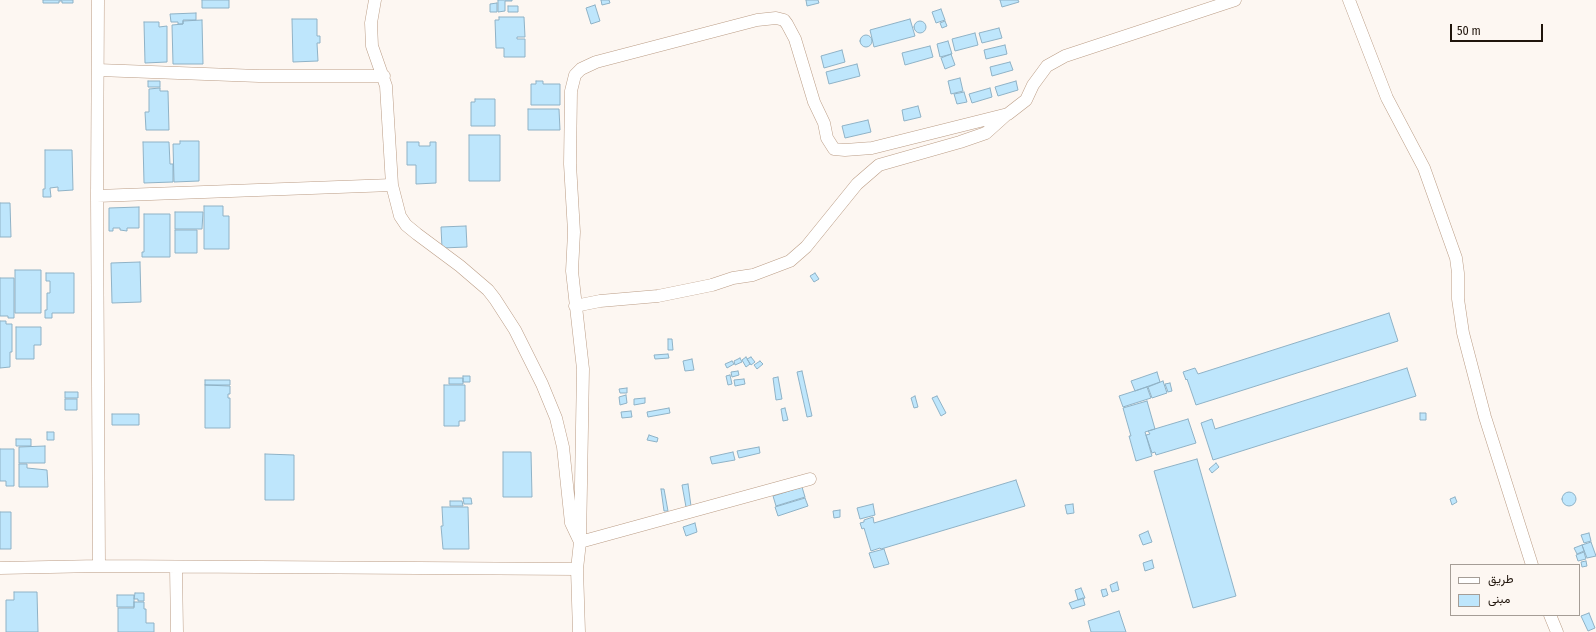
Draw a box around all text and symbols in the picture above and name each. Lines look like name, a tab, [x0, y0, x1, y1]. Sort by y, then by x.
scale bar	[1452, 16, 1545, 42]
text: 50 m	[1457, 24, 1481, 38]
legend	[1450, 564, 1580, 616]
text: طريق	[1488, 572, 1513, 586]
text: مبنى	[1488, 592, 1510, 606]

